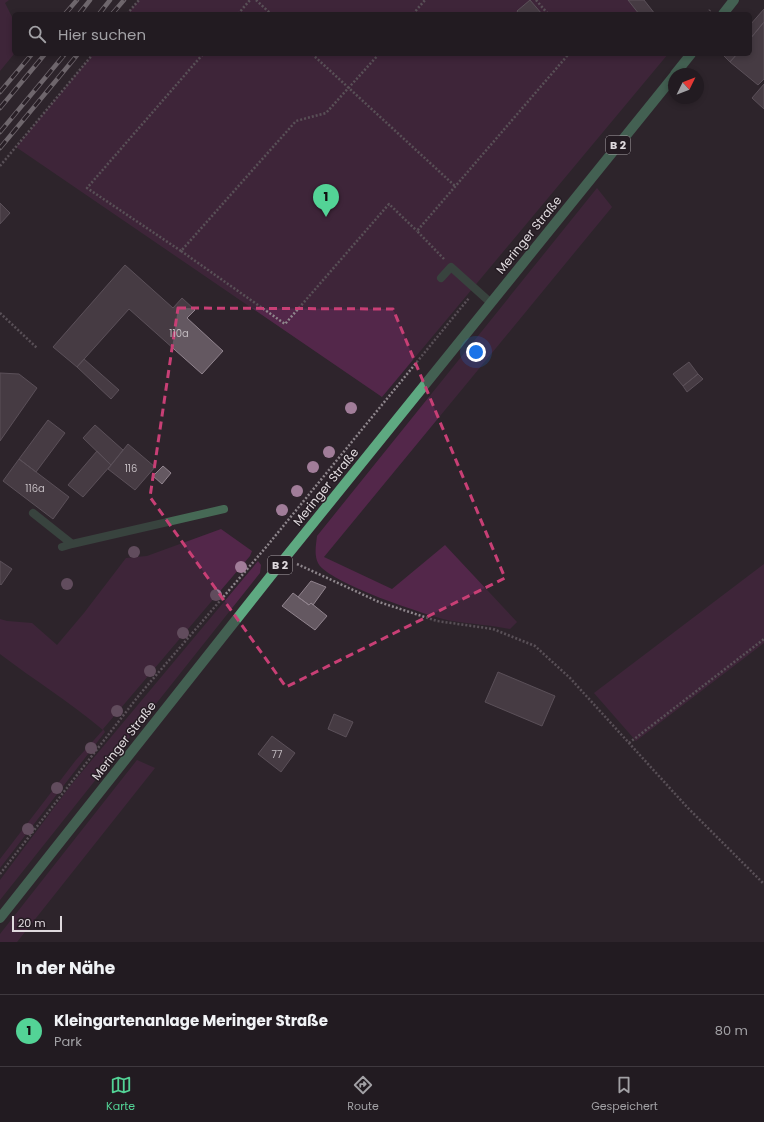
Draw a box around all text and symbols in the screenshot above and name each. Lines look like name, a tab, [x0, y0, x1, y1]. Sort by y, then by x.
search box	[12, 12, 752, 56]
icon: search	[26, 23, 48, 45]
text: Hier suchen	[58, 24, 146, 45]
north arrow	[668, 68, 704, 104]
road number: B 2	[606, 136, 630, 154]
pin: 1	[313, 184, 339, 217]
street label: Meringer Straße	[492, 192, 565, 277]
house number: 110a	[169, 326, 189, 341]
your location	[466, 342, 486, 362]
street label: Meringer Straße	[289, 444, 362, 529]
house number: 116	[125, 461, 137, 476]
house number: 116a	[25, 481, 45, 496]
road number: B 2	[268, 556, 292, 574]
street label: Meringer Straße	[87, 698, 160, 784]
house number: 77	[272, 747, 283, 762]
scale bar	[12, 914, 62, 933]
text: 20 m	[18, 915, 46, 931]
text: In der Nähe	[16, 956, 115, 980]
text: Kleingartenanlage Meringer Straße	[54, 1010, 328, 1031]
text: 1	[27, 1021, 31, 1040]
text: 80 m	[715, 1021, 748, 1040]
text: Park	[54, 1032, 82, 1051]
tab: Karte	[106, 1074, 135, 1115]
tab: Route	[347, 1074, 379, 1115]
tab: Gespeichert	[591, 1074, 658, 1115]

